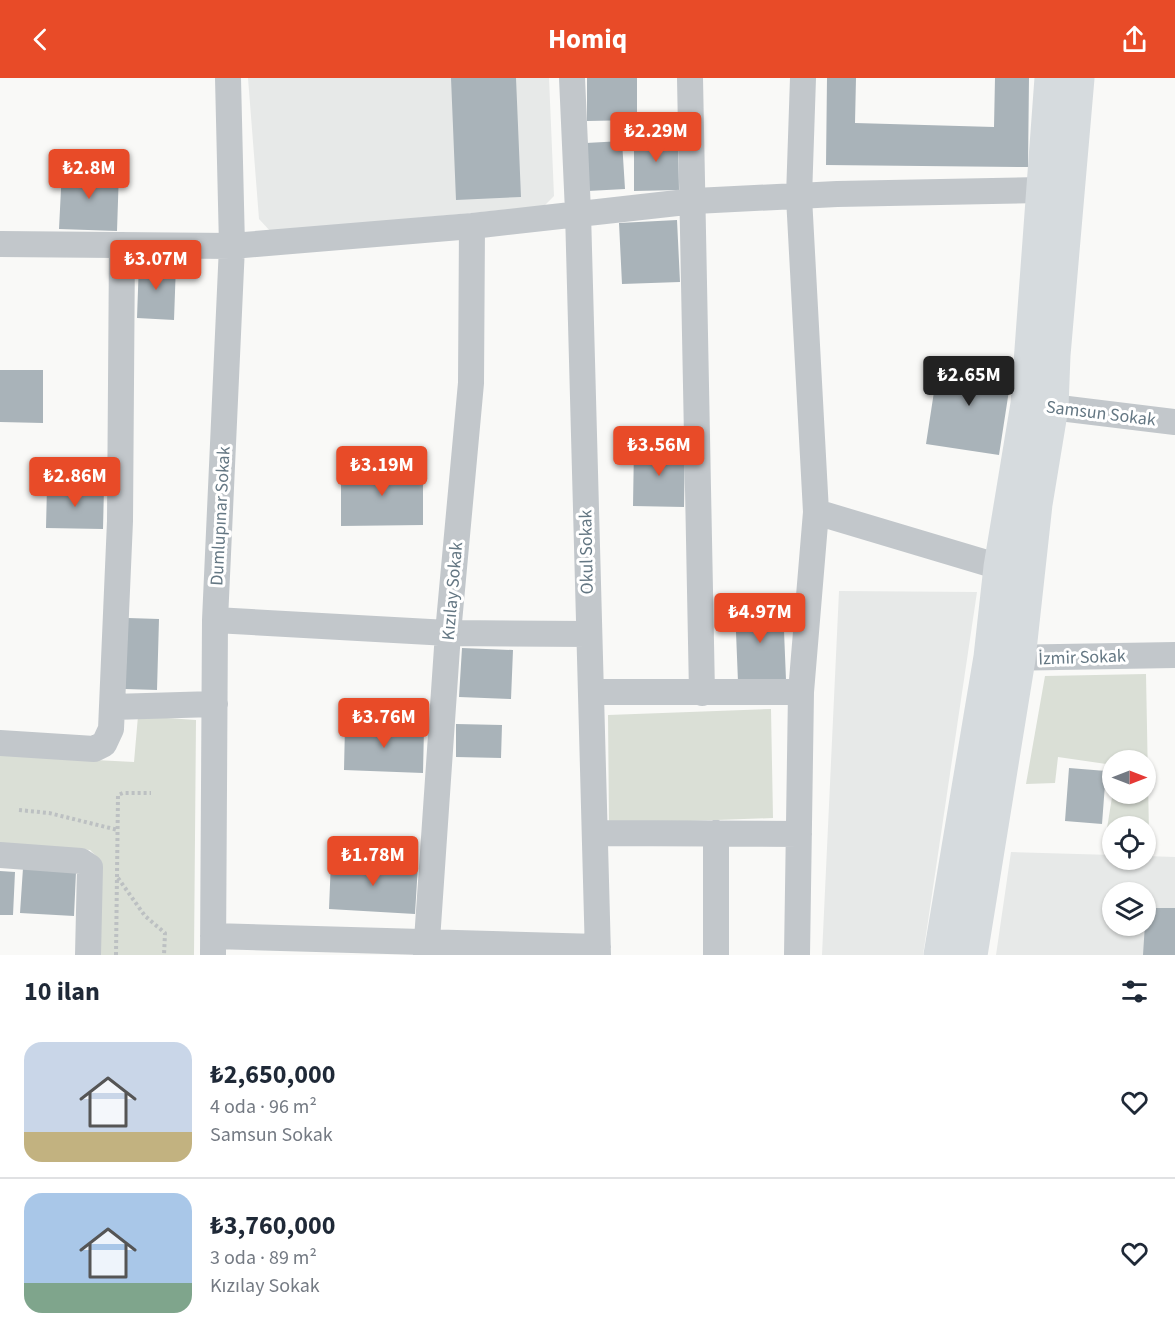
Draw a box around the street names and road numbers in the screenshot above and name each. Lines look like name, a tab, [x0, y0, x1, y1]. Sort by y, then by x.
street label: Samsun Sokak	[1045, 394, 1157, 433]
street label: Dumlupınar Sokak	[204, 446, 237, 586]
street label: Okul Sokak	[573, 509, 600, 595]
street label: Kızılay Sokak	[436, 541, 469, 641]
street label: İzmir Sokak	[1038, 643, 1126, 672]

